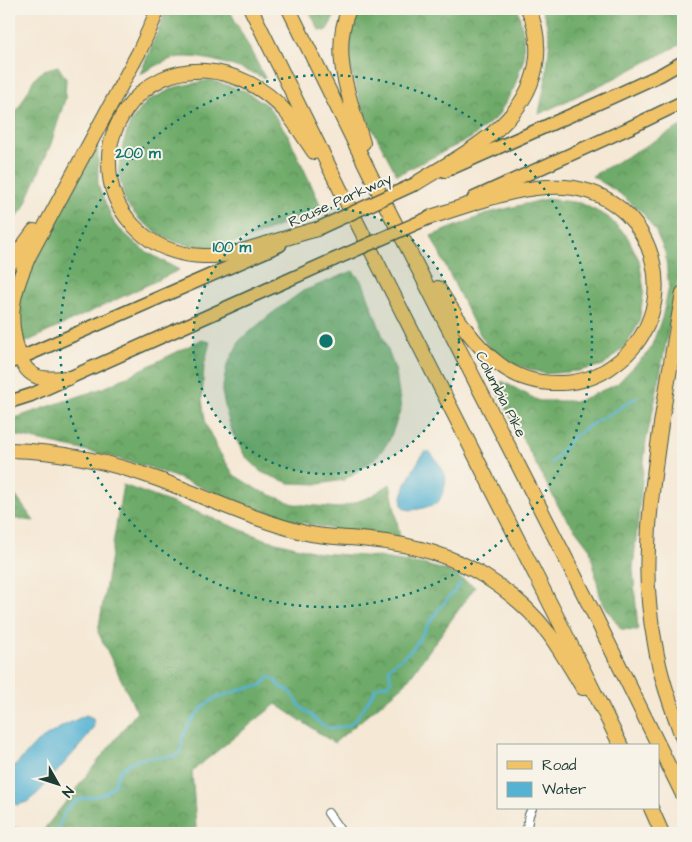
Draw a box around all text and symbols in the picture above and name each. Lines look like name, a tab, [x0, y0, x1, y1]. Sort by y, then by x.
text: 200 m	[114, 143, 161, 164]
street label: Rouse Parkway	[285, 168, 396, 234]
text: 100 m	[213, 237, 252, 258]
centre of rings	[317, 332, 335, 350]
street label: Columbia Pike	[470, 347, 531, 441]
legend	[497, 744, 660, 810]
text: Road	[542, 755, 577, 776]
north arrow	[32, 760, 82, 810]
text: Water	[542, 779, 586, 800]
text: N	[57, 782, 78, 801]

